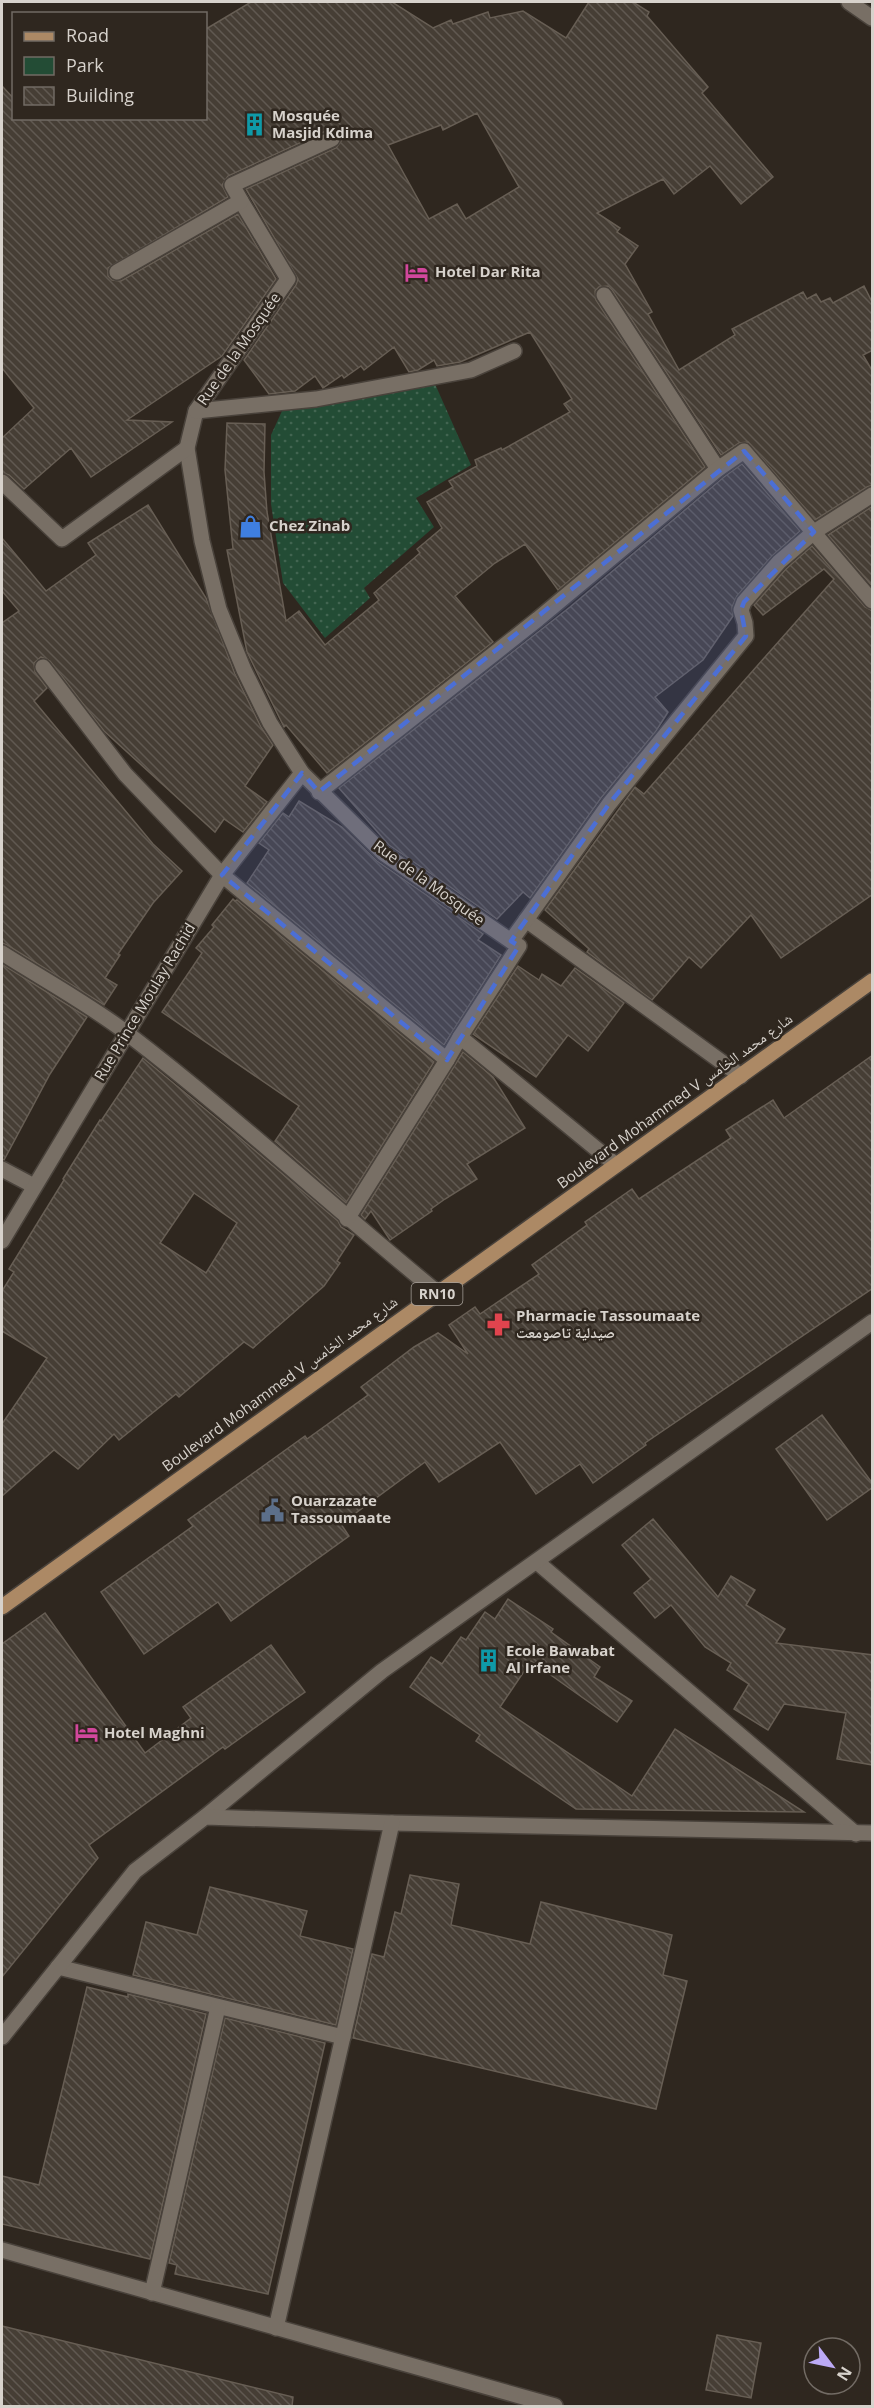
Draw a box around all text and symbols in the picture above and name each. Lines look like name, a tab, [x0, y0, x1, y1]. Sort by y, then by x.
legend	[12, 12, 207, 120]
text: Road	[66, 23, 109, 47]
text: Park	[66, 53, 104, 77]
text: Building	[66, 83, 134, 107]
place label: Mosquée Masjid Kdima	[272, 105, 373, 142]
building icon: Mosquée Masjid Kdima	[241, 112, 267, 138]
hotel icon: Hotel Dar Rita	[404, 259, 430, 285]
place label: Hotel Dar Rita	[435, 261, 541, 281]
street label: Rue de la Mosquée	[192, 288, 285, 409]
shop icon: Chez Zinab	[238, 513, 264, 539]
place label: Chez Zinab	[269, 515, 350, 535]
street label: Rue de la Mosquée	[370, 835, 489, 929]
street label: Rue Prince Moulay Rachid	[89, 919, 199, 1084]
street label: Boulevard Mohammed V شارع محمد الخامس	[553, 1008, 797, 1193]
road number: RN10	[412, 1283, 462, 1305]
street label: Boulevard Mohammed V شارع محمد الخامس	[158, 1291, 402, 1476]
place label: Pharmacie Tassoumaate صيدلية تاصومعت	[516, 1305, 700, 1342]
pharmacy icon: Pharmacie Tassoumaate صيدلية تاصومعت	[485, 1312, 511, 1338]
place label: Ouarzazate Tassoumaate	[291, 1490, 391, 1527]
public building icon: Ouarzazate Tassoumaate	[260, 1497, 286, 1523]
place label: Ecole Bawabat Al Irfane	[506, 1640, 615, 1677]
building icon: Ecole Bawabat Al Irfane	[475, 1647, 501, 1673]
hotel icon: Hotel Maghni	[73, 1720, 99, 1746]
place label: Hotel Maghni	[104, 1722, 205, 1742]
north arrow	[802, 2336, 862, 2396]
text: N	[832, 2363, 857, 2385]

